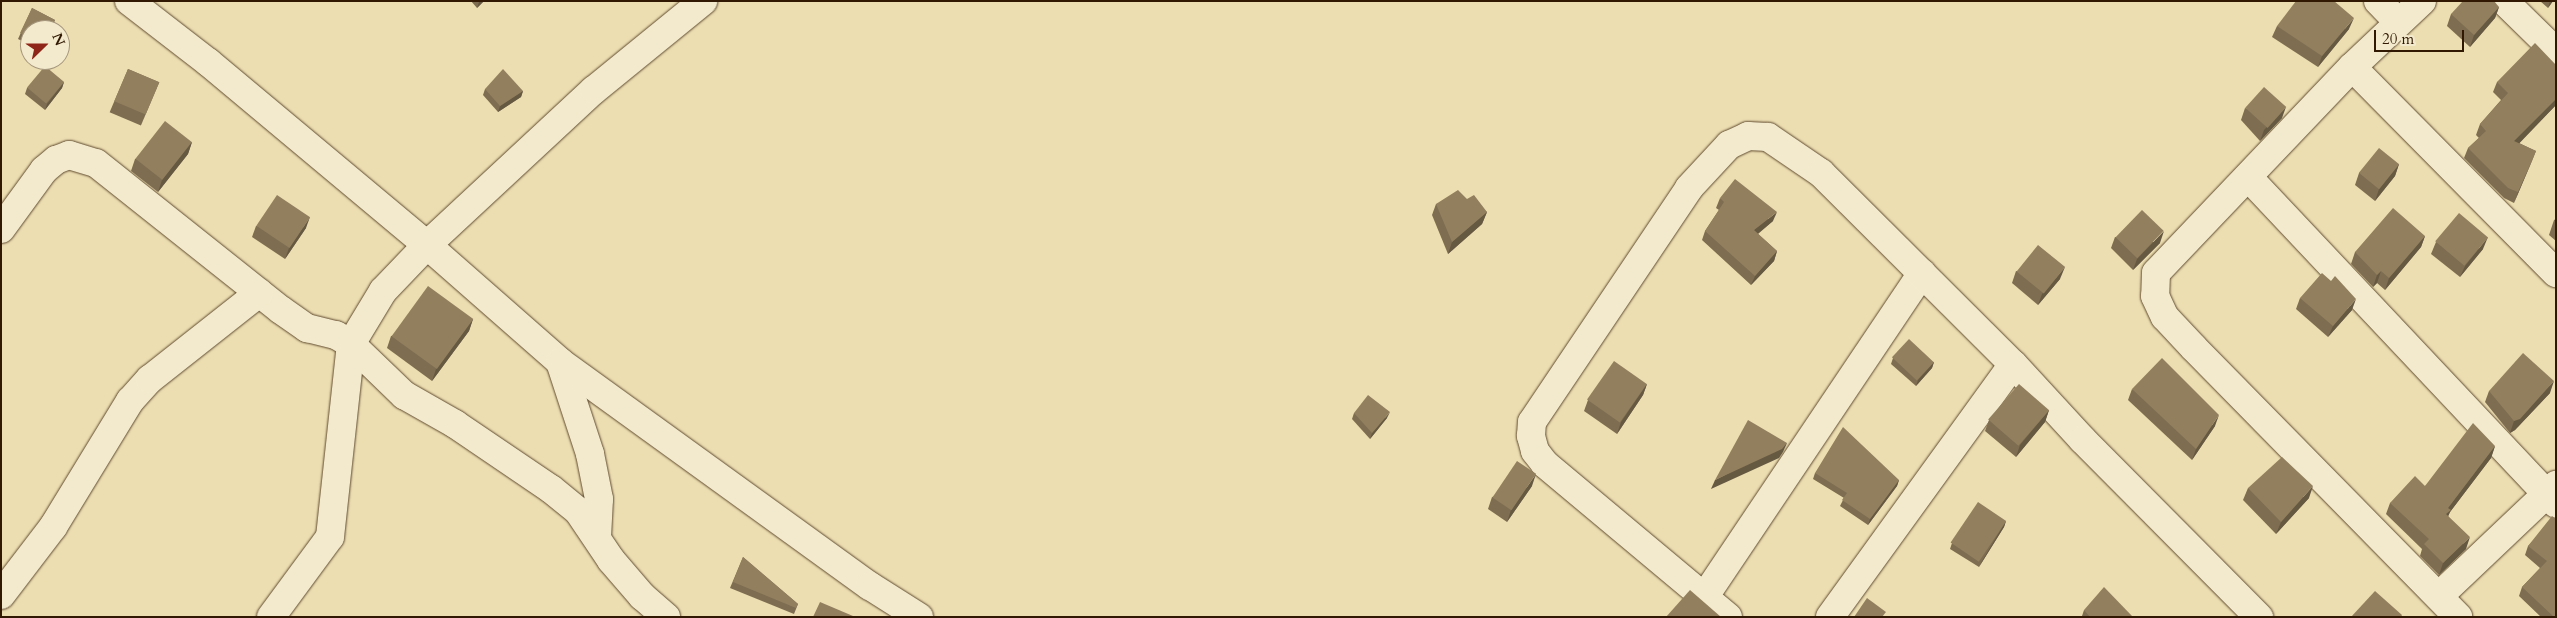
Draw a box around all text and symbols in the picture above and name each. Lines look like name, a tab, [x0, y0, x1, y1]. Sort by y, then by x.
north arrow	[20, 20, 70, 70]
scale bar	[2377, 20, 2467, 52]
text: 20 m	[2382, 29, 2414, 49]
text: N	[47, 30, 70, 49]

